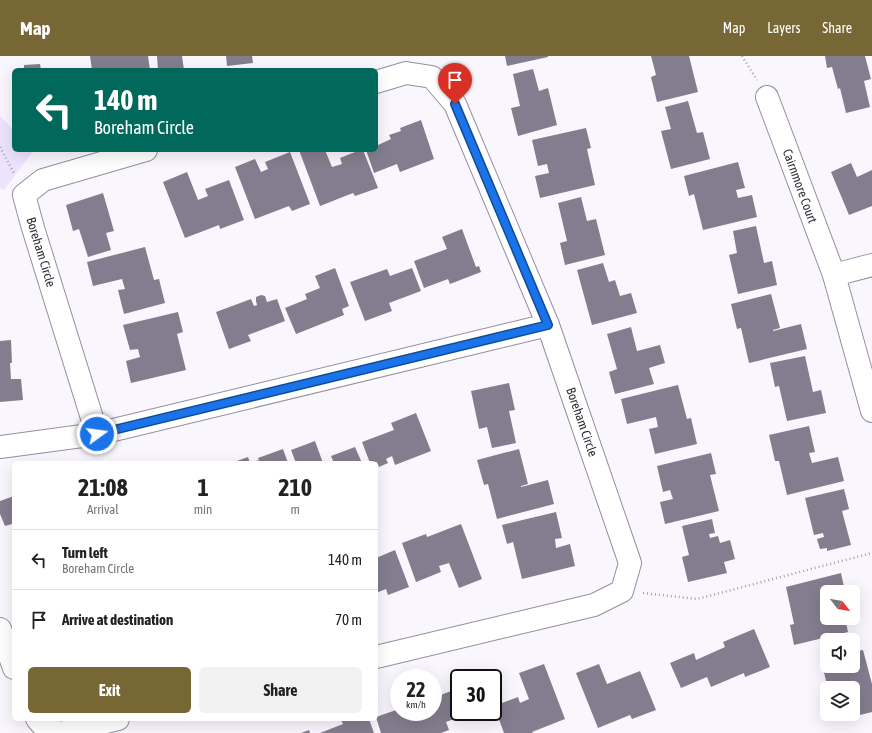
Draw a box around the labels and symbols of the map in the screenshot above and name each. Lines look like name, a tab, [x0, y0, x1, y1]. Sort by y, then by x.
pin	[438, 63, 472, 104]
street label: Cairnmore Court	[780, 147, 820, 225]
street label: Boreham Circle	[23, 215, 59, 289]
street label: Boreham Circle	[563, 385, 601, 459]
position arrow	[76, 413, 118, 455]
north arrow	[820, 585, 860, 625]
speed limit sign: 30	[450, 669, 502, 721]

